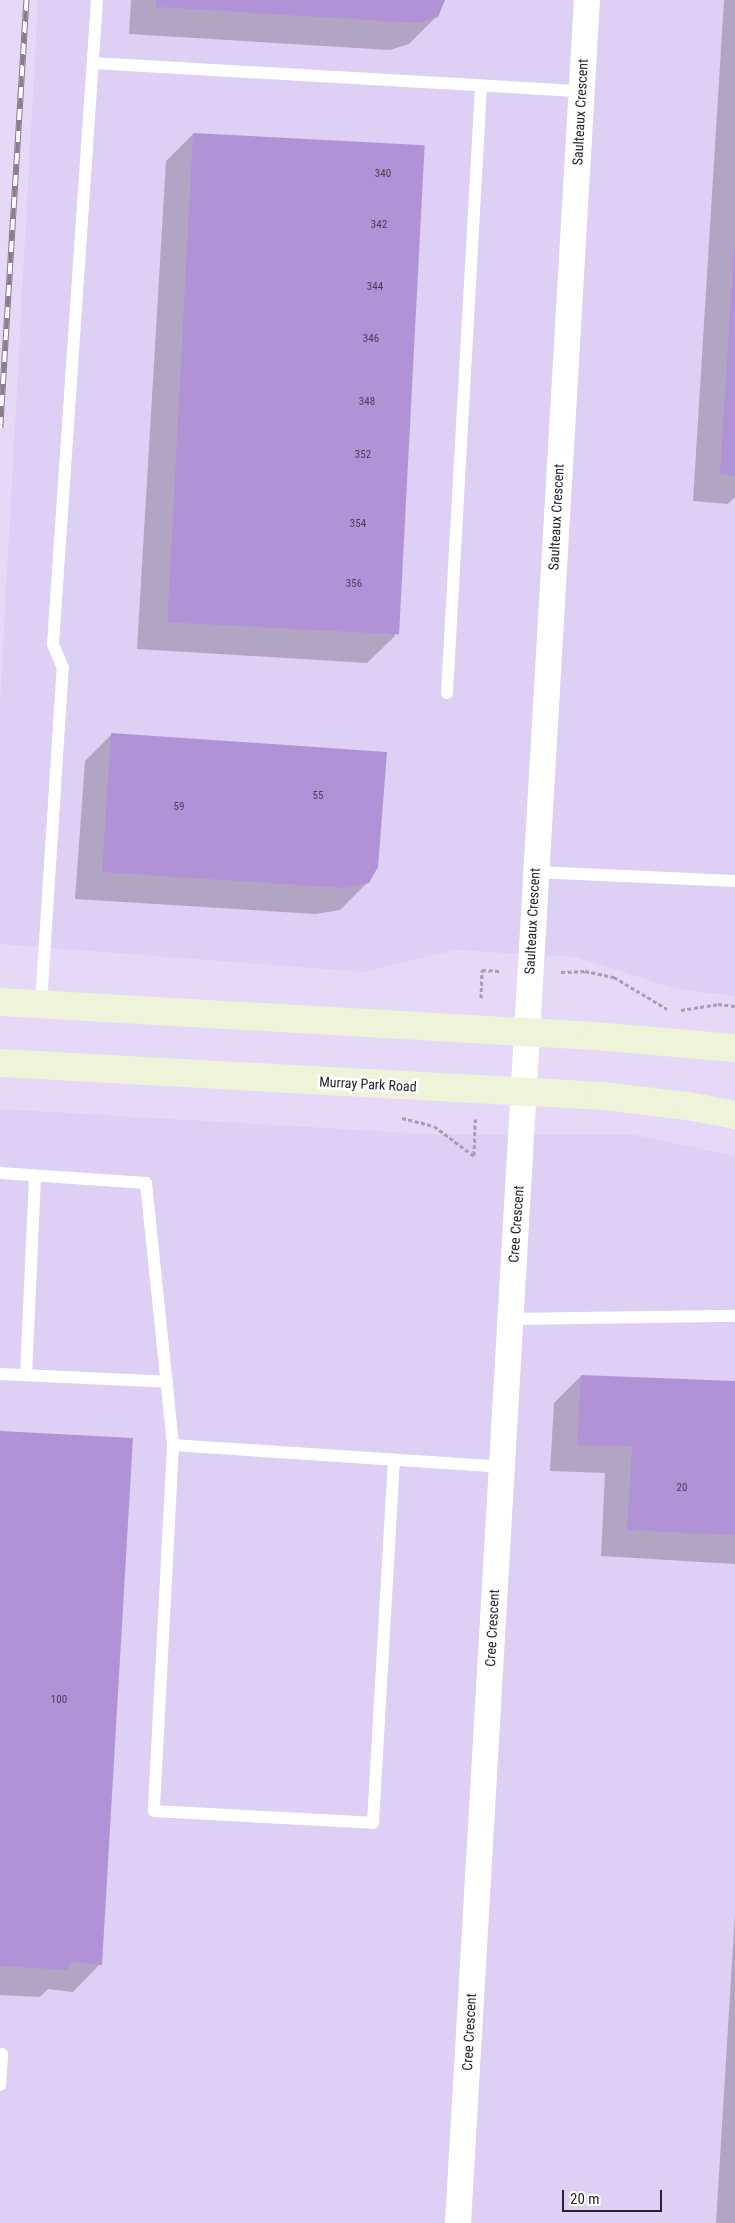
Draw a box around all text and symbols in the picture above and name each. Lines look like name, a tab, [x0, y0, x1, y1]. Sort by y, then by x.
street label: Saulteaux Crescent	[569, 58, 591, 166]
house number: 340	[375, 167, 391, 181]
house number: 342	[371, 218, 387, 232]
house number: 344	[367, 280, 383, 294]
house number: 346	[363, 332, 379, 346]
house number: 348	[359, 395, 375, 409]
house number: 352	[355, 448, 371, 462]
street label: Saulteaux Crescent	[545, 463, 567, 571]
house number: 354	[350, 517, 366, 531]
house number: 356	[346, 577, 362, 591]
house number: 55	[313, 789, 323, 803]
house number: 59	[174, 800, 184, 814]
street label: Saulteaux Crescent	[521, 867, 543, 975]
street label: Murray Park Road	[319, 1073, 417, 1095]
street label: Cree Crescent	[505, 1185, 527, 1263]
house number: 20	[677, 1481, 687, 1495]
street label: Cree Crescent	[482, 1589, 502, 1667]
house number: 100	[51, 1693, 67, 1707]
street label: Cree Crescent	[459, 1993, 479, 2071]
scale bar	[565, 2180, 665, 2212]
text: 20 m	[570, 2190, 600, 2208]

